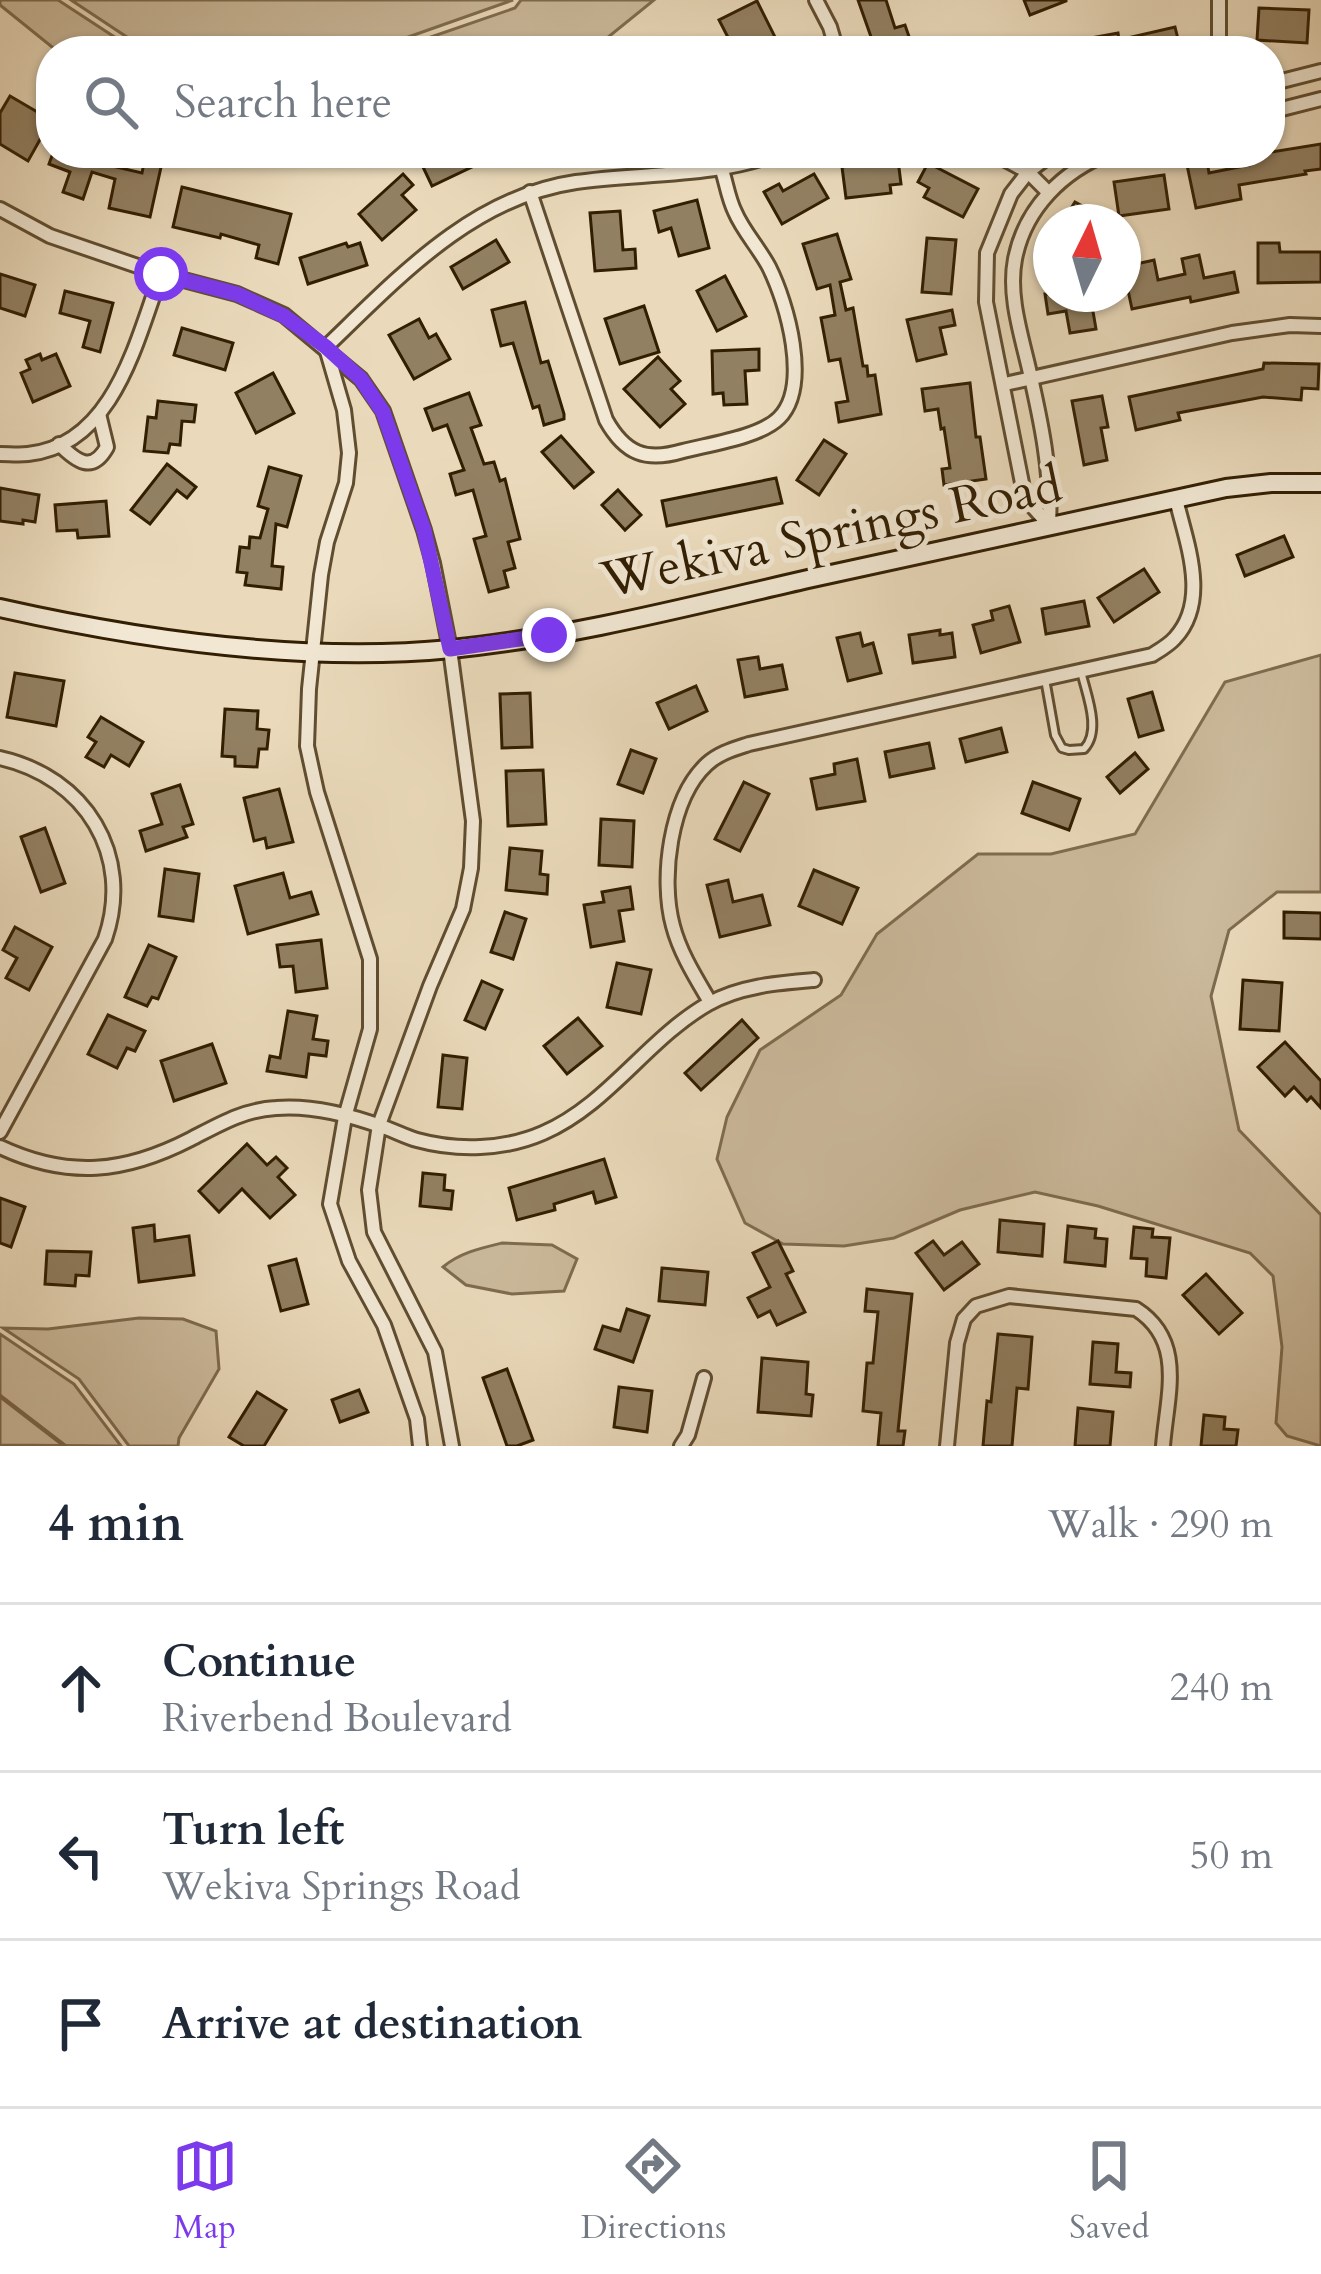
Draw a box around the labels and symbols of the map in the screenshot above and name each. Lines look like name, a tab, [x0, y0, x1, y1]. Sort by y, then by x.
north arrow	[1033, 204, 1141, 312]
route start	[134, 247, 188, 301]
street label: Wekiva Springs Road	[594, 450, 1068, 616]
route end	[522, 608, 576, 662]

